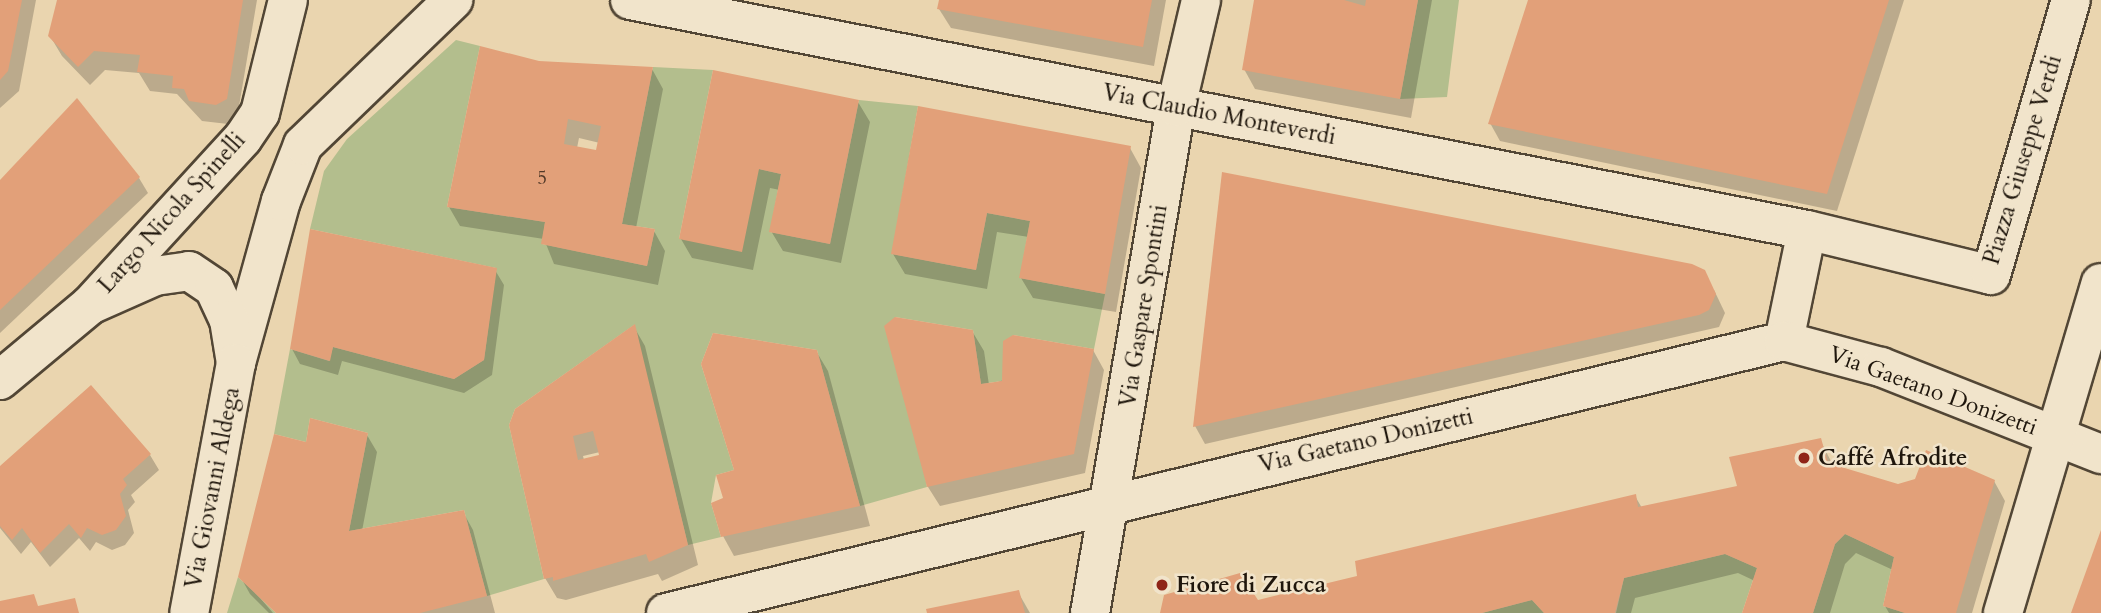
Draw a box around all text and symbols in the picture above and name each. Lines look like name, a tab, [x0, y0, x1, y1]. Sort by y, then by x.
street label: Piazza Giuseppe Verdi	[1978, 52, 2068, 268]
street label: Via Claudio Monteverdi	[1100, 79, 1338, 151]
street label: Largo Nicola Spinelli	[93, 127, 251, 299]
house number: 5	[537, 168, 547, 190]
street label: Via Gaspare Spontini	[1114, 203, 1174, 409]
street label: Via Gaetano Donizetti	[1825, 341, 2041, 441]
street label: Via Giovanni Aldega	[180, 385, 246, 591]
street label: Via Gaetano Donizetti	[1256, 403, 1476, 479]
place label: Caffé Afrodite	[1818, 444, 1967, 472]
marker: Caffé Afrodite	[1796, 450, 1812, 466]
place label: Fiore di Zucca	[1176, 571, 1326, 599]
marker: Fiore di Zucca	[1154, 577, 1170, 593]

